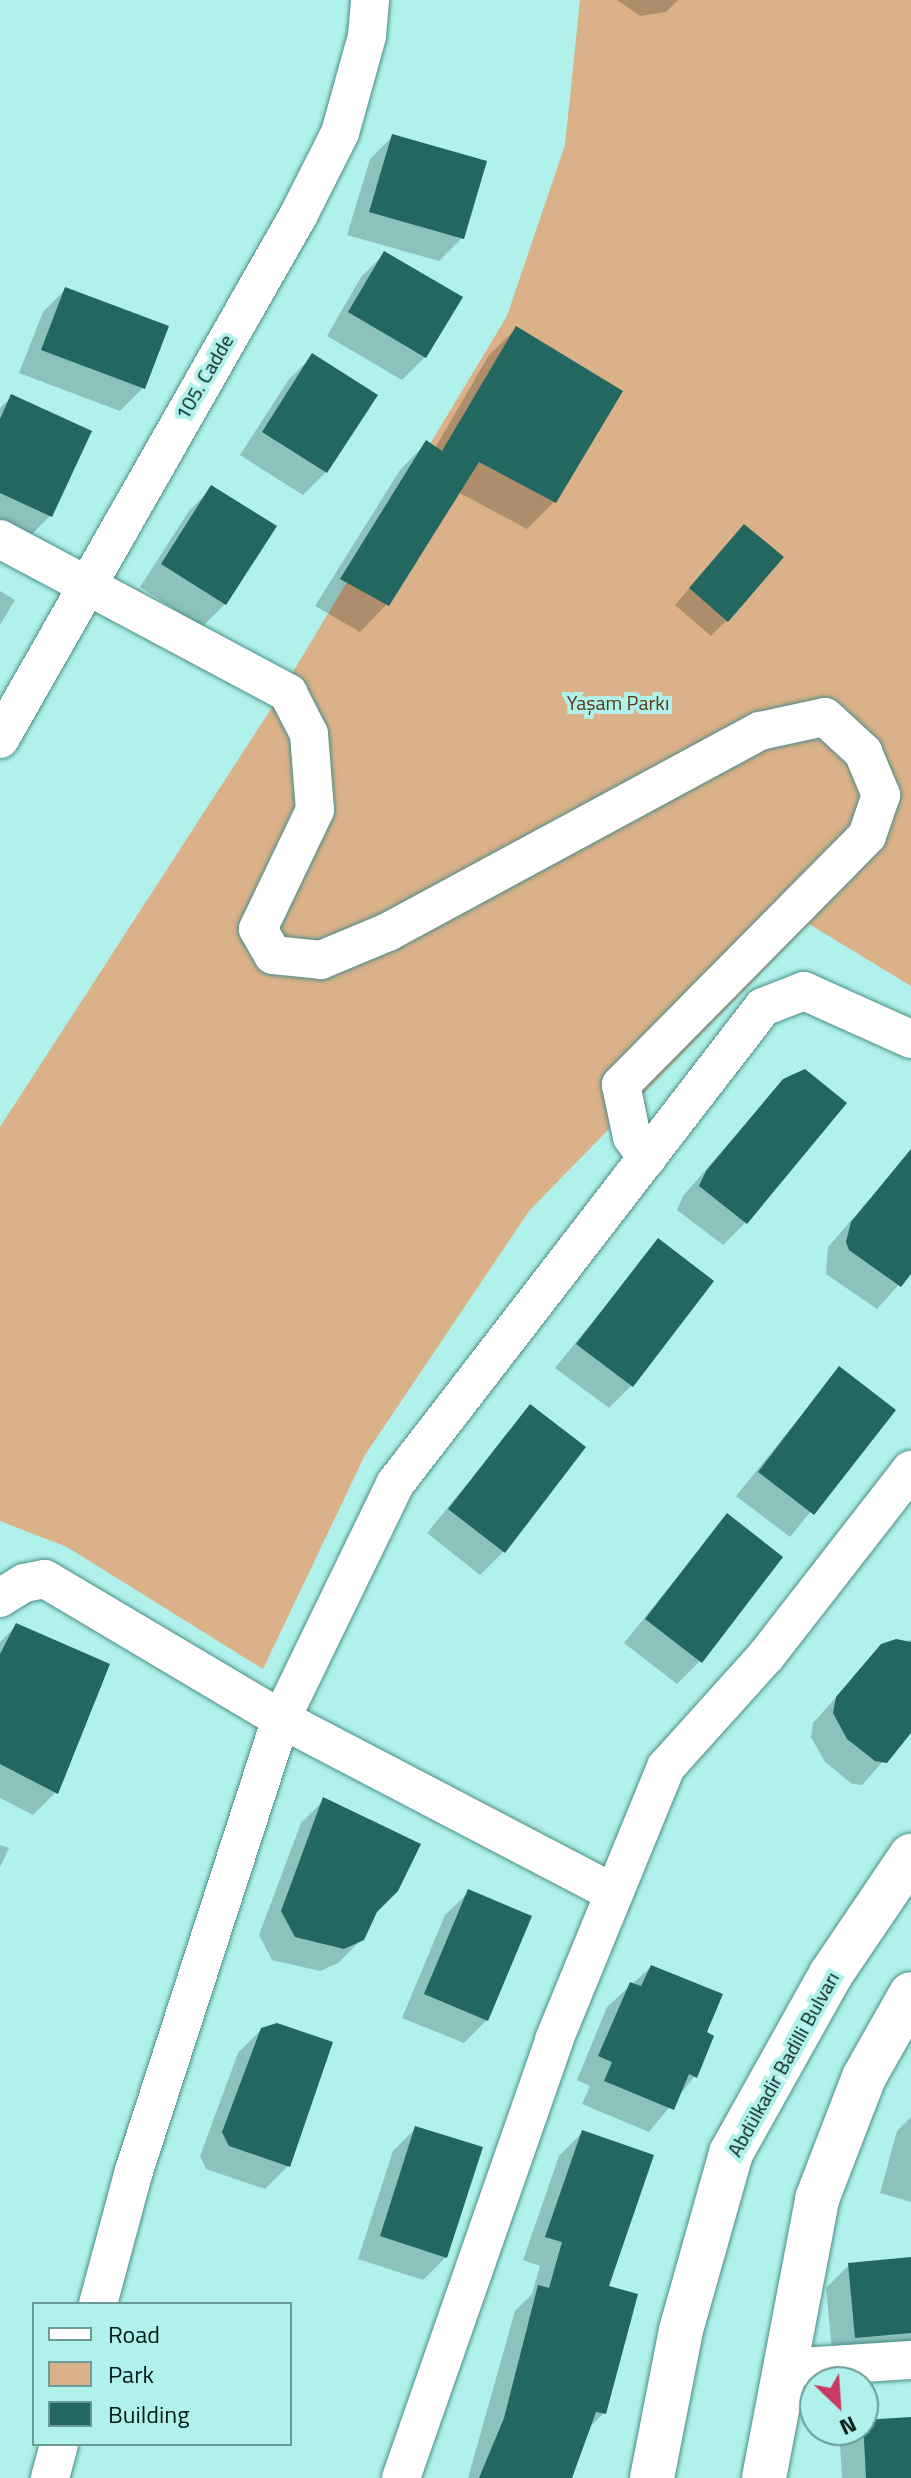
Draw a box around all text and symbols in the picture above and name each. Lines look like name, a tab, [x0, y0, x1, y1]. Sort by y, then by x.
street label: 105. Cadde	[170, 330, 238, 424]
park label: Yaşam Parkı	[567, 690, 669, 714]
street label: Abdülkadir Badilli Bulvarı	[722, 1967, 844, 2161]
legend	[32, 2302, 292, 2446]
text: Road	[108, 2316, 160, 2352]
text: Park	[108, 2356, 154, 2392]
north arrow	[799, 2366, 879, 2446]
text: Building	[108, 2396, 190, 2432]
text: N	[834, 2407, 862, 2445]

